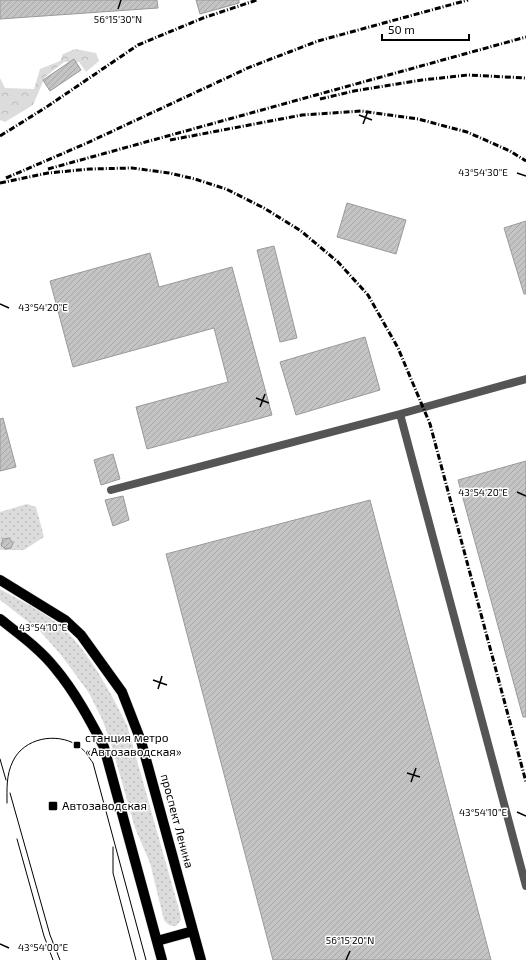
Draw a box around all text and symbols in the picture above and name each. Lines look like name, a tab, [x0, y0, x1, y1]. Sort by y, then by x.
text: 56°15'30"N	[94, 13, 142, 25]
scale bar	[382, 16, 469, 42]
text: 50 m	[388, 22, 415, 36]
text: 43°54'30"E	[458, 166, 508, 178]
text: 43°54'20"E	[18, 301, 68, 313]
text: 43°54'20"E	[458, 486, 508, 498]
text: 43°54'10"E	[19, 621, 67, 633]
place label: станция метро «Автозаводская»	[85, 730, 182, 758]
marker: станция метро «Автозаводская»	[72, 740, 82, 750]
street label: проспект Ленина	[159, 772, 197, 869]
place label: Автозаводская	[62, 798, 147, 812]
marker: Автозаводская	[47, 800, 59, 812]
text: 43°54'10"E	[459, 806, 507, 818]
text: 56°15'20"N	[326, 934, 374, 946]
text: 43°54'00"E	[18, 941, 68, 953]

